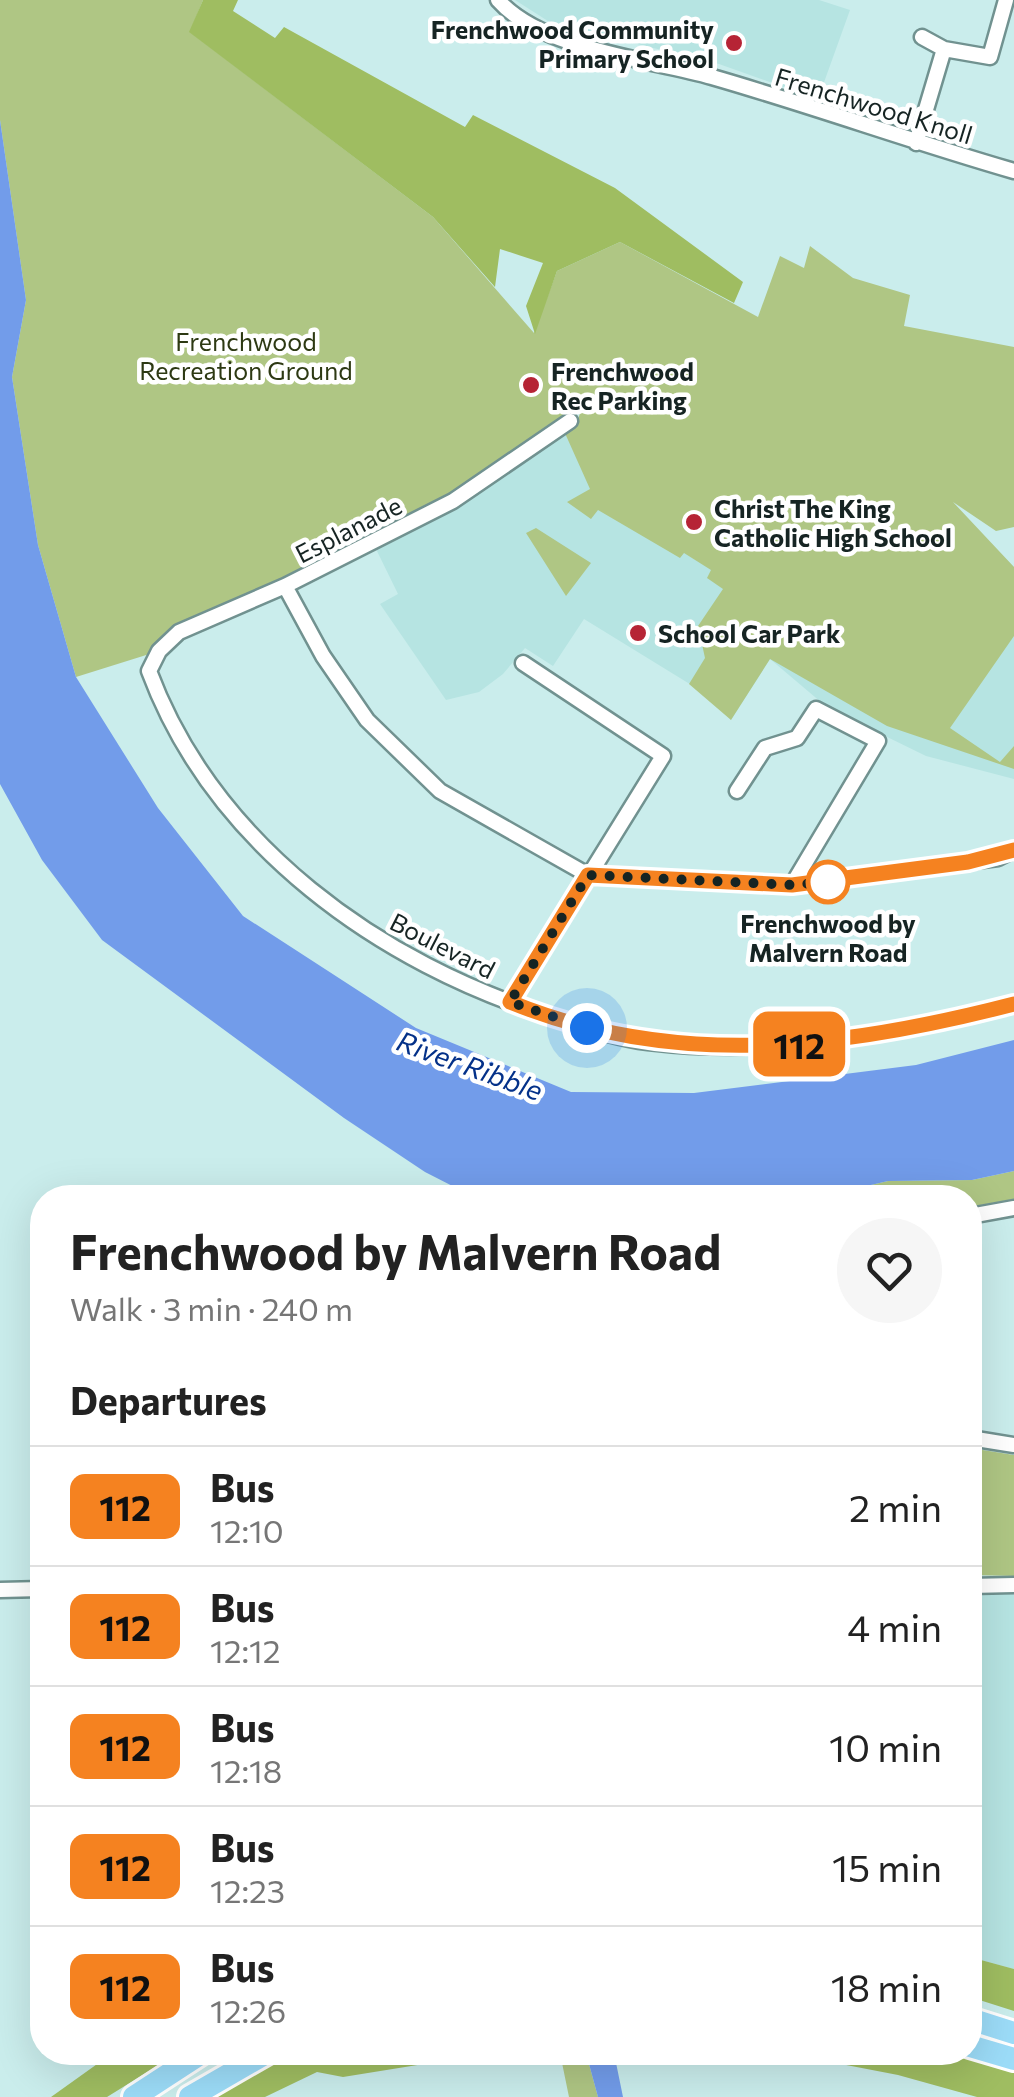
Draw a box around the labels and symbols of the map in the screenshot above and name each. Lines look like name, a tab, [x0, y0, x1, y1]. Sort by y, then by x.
place label: Frenchwood Community Primary School	[431, 14, 714, 73]
marker: Frenchwood Community Primary School	[723, 32, 745, 54]
street label: Frenchwood Knoll	[772, 61, 976, 149]
park label: Frenchwood Recreation Ground	[139, 326, 353, 385]
place label: Frenchwood Rec Parking	[551, 356, 694, 415]
marker: Frenchwood Rec Parking	[520, 374, 542, 396]
street label: Esplanade	[290, 489, 406, 569]
place label: Christ The King Catholic High School	[714, 493, 952, 552]
marker: Christ The King Catholic High School	[683, 511, 705, 533]
place label: School Car Park	[658, 618, 841, 648]
marker: School Car Park	[627, 622, 649, 644]
marker: Frenchwood by Malvern Road	[807, 861, 849, 903]
street label: Boulevard	[385, 906, 501, 984]
place label: Frenchwood by Malvern Road	[740, 908, 916, 967]
your location	[562, 1003, 612, 1053]
line badge: 112	[742, 1012, 856, 1076]
water label: River Ribble	[393, 1023, 548, 1107]

